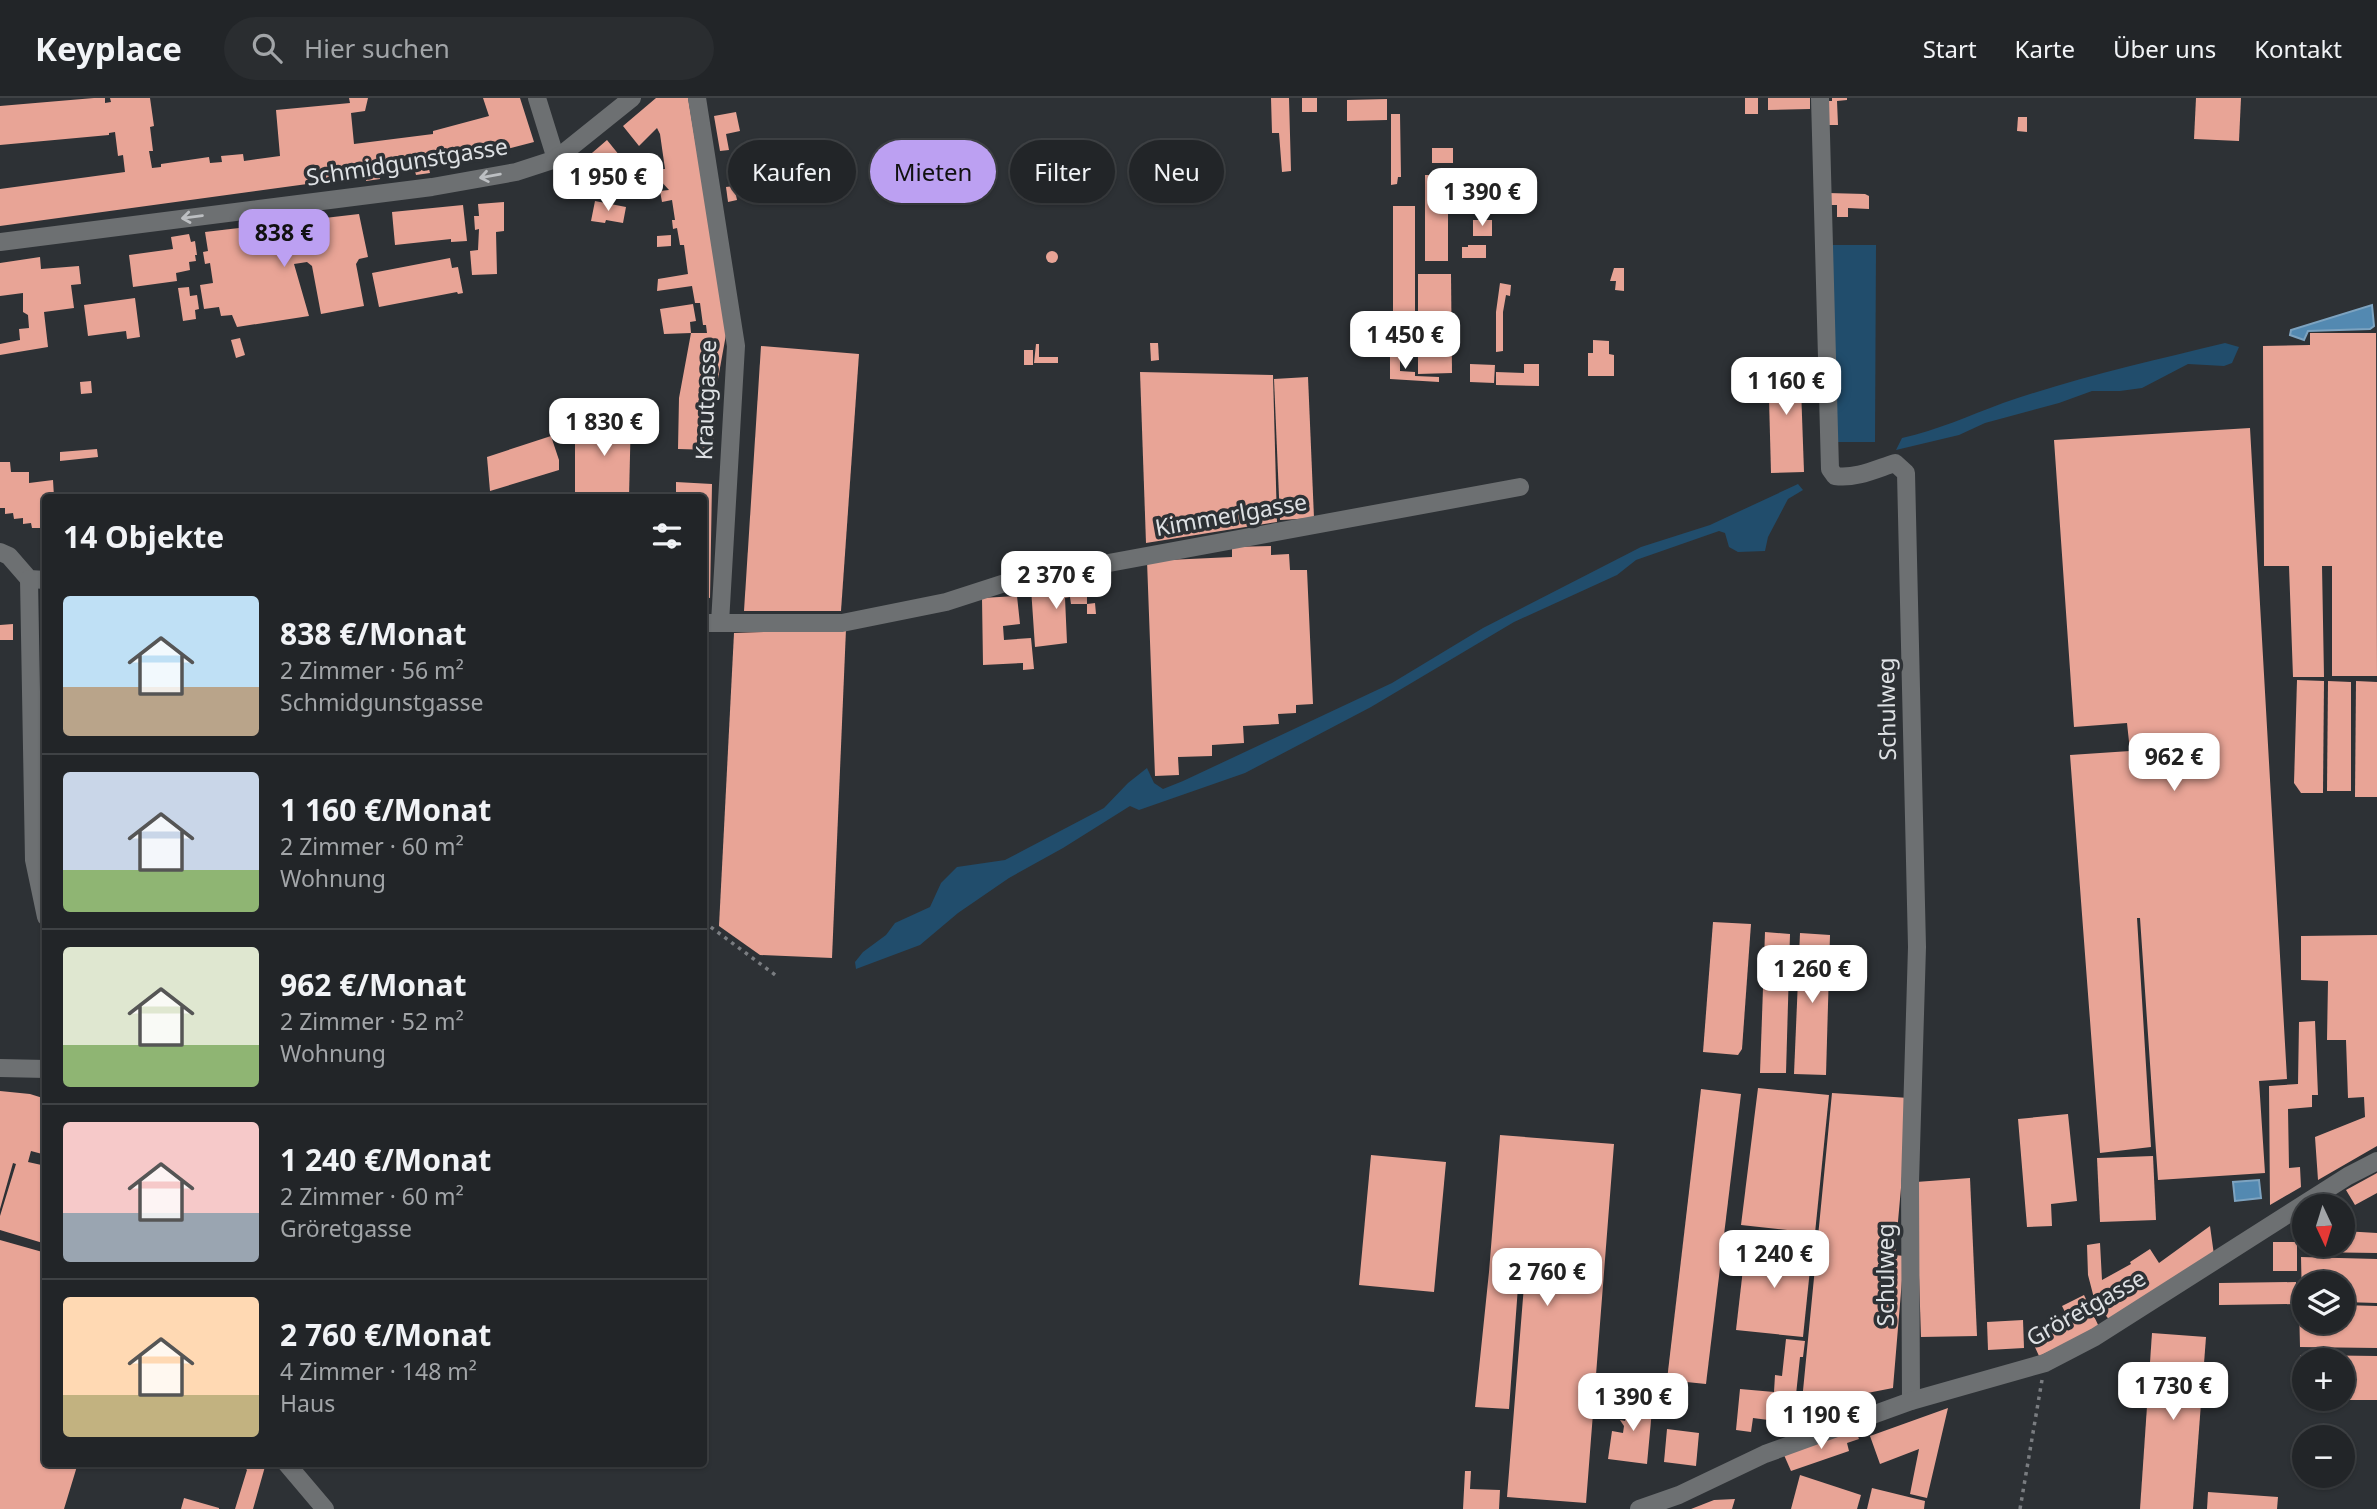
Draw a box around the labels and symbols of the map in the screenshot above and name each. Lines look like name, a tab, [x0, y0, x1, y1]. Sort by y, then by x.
street label: Schmidgunstgasse	[304, 129, 510, 193]
pin: 1 950 €	[543, 153, 673, 213]
pin: 1 390 €	[1417, 169, 1547, 228]
one-way arrow	[479, 170, 502, 184]
pin: 838 €	[235, 209, 333, 269]
one-way arrow	[181, 211, 203, 224]
pin: 1 450 €	[1340, 312, 1470, 371]
street label: Krautgasse	[687, 339, 723, 461]
pin: 1 160 €	[1721, 358, 1851, 417]
pin: 1 830 €	[539, 398, 669, 458]
street label: Kimmerlgasse	[1152, 485, 1309, 543]
pin: 2 370 €	[991, 552, 1121, 611]
street label: Schulweg	[1869, 657, 1903, 761]
pin: 962 €	[2125, 734, 2223, 793]
pin: 1 260 €	[1747, 946, 1877, 1005]
north arrow	[2292, 1194, 2356, 1256]
street label: Schulweg	[1869, 1223, 1901, 1327]
pin: 1 240 €	[1709, 1230, 1839, 1290]
pin: 2 760 €	[1482, 1248, 1612, 1308]
street label: Gröretgasse	[2020, 1261, 2151, 1353]
pin: 1 730 €	[2108, 1362, 2238, 1422]
pin: 1 390 €	[1568, 1374, 1698, 1433]
pin: 1 190 €	[1756, 1392, 1886, 1451]

